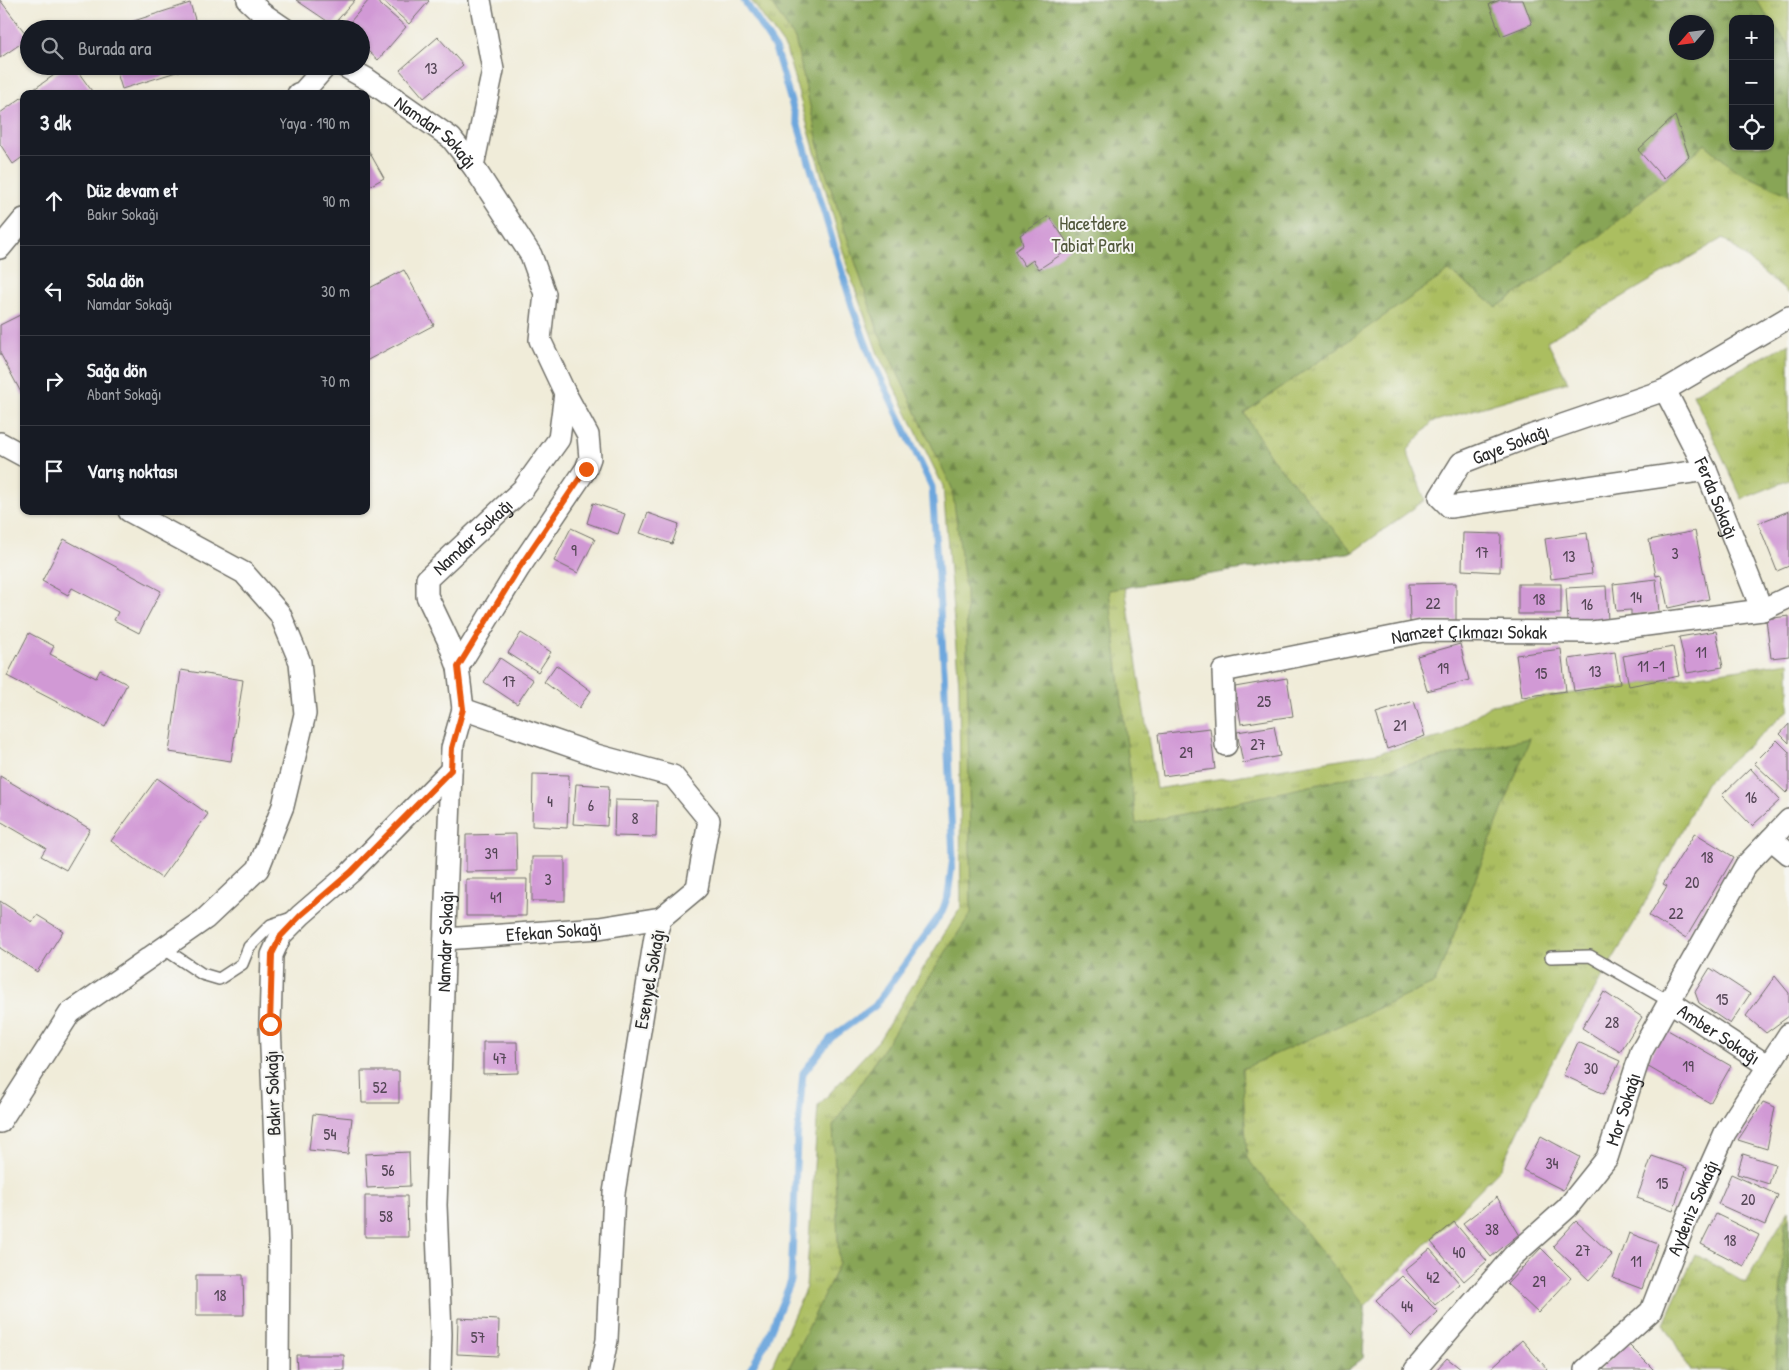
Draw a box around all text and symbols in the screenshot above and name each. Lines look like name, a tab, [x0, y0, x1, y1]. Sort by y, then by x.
north arrow	[1669, 15, 1714, 60]
map controls	[1729, 15, 1774, 150]
button: +	[1729, 15, 1774, 60]
search box	[20, 20, 370, 75]
icon: search	[38, 34, 66, 62]
text: Burada ara	[78, 35, 151, 61]
house number: 13	[425, 57, 437, 79]
button: −	[1729, 60, 1774, 105]
street label: Namdar Sokağı	[390, 90, 483, 174]
button: locate	[1729, 105, 1774, 150]
text: 3 dk	[40, 108, 71, 137]
text: Yaya · 190 m	[280, 112, 350, 134]
text: Düz devam et	[87, 177, 178, 203]
icon: ahead	[40, 187, 68, 215]
text: 90 m	[322, 190, 350, 212]
text: Bakır Sokağı	[87, 203, 159, 225]
park label: Hacetdere Tabiat Parkı	[1052, 210, 1134, 258]
text: Sola dön	[87, 267, 144, 293]
icon: left	[40, 277, 68, 305]
text: 30 m	[321, 280, 350, 302]
text: Namdar Sokağı	[87, 293, 172, 315]
text: Sağa dön	[87, 357, 147, 383]
icon: right	[40, 367, 68, 395]
text: 70 m	[320, 370, 350, 392]
text: Abant Sokağı	[87, 383, 162, 405]
street label: Gaye Sokağı	[1468, 417, 1553, 471]
street label: Ferda Sokağı	[1688, 452, 1745, 543]
icon: arrive	[40, 457, 68, 485]
text: Varış noktası	[87, 458, 178, 484]
route end	[575, 458, 598, 481]
street label: Namdar Sokağı	[426, 492, 518, 581]
house number: 9	[571, 539, 577, 561]
house number: 17	[1475, 541, 1489, 563]
house number: 3	[1671, 542, 1679, 564]
house number: 13	[1563, 545, 1575, 567]
house number: 14	[1630, 586, 1642, 608]
house number: 18	[1533, 588, 1545, 610]
house number: 22	[1426, 592, 1441, 614]
house number: 16	[1581, 593, 1593, 615]
street label: Namzet Çıkmazı Sokak	[1389, 618, 1547, 650]
house number: 11	[1695, 641, 1707, 663]
house number: 11 -1	[1637, 655, 1665, 677]
house number: 19	[1437, 657, 1449, 679]
house number: 13	[1589, 660, 1601, 682]
house number: 15	[1535, 662, 1548, 684]
house number: 17	[502, 670, 516, 692]
house number: 25	[1257, 690, 1271, 712]
house number: 21	[1393, 714, 1407, 736]
house number: 27	[1250, 733, 1266, 755]
house number: 29	[1179, 741, 1193, 763]
house number: 16	[1745, 786, 1757, 808]
house number: 4	[547, 790, 553, 812]
house number: 6	[588, 794, 594, 816]
house number: 8	[632, 807, 639, 829]
house number: 39	[484, 842, 498, 864]
house number: 18	[1701, 846, 1713, 868]
house number: 3	[544, 868, 552, 890]
house number: 20	[1685, 871, 1699, 893]
house number: 41	[490, 886, 502, 908]
street label: Namdar Sokağı	[430, 890, 459, 992]
house number: 22	[1669, 902, 1684, 924]
street label: Efekan Sokağı	[505, 915, 603, 948]
street label: Esenyel Sokağı	[627, 927, 671, 1031]
house number: 15	[1716, 988, 1729, 1010]
street label: Amber Sokağı	[1673, 997, 1765, 1071]
house number: 28	[1605, 1011, 1619, 1033]
route start	[259, 1013, 282, 1036]
house number: 47	[493, 1047, 507, 1069]
street label: Bakır Sokağı	[258, 1050, 286, 1136]
house number: 19	[1682, 1055, 1694, 1077]
house number: 30	[1584, 1057, 1598, 1079]
street label: Mor Sokağı	[1599, 1069, 1647, 1149]
house number: 52	[373, 1076, 388, 1098]
house number: 54	[324, 1123, 336, 1145]
house number: 34	[1545, 1152, 1559, 1174]
street label: Aydeniz Sokağı	[1661, 1155, 1725, 1259]
house number: 56	[381, 1159, 395, 1181]
house number: 15	[1656, 1172, 1669, 1194]
house number: 20	[1741, 1188, 1755, 1210]
house number: 58	[379, 1205, 393, 1227]
house number: 38	[1485, 1218, 1499, 1240]
house number: 18	[1724, 1229, 1736, 1251]
house number: 27	[1575, 1239, 1591, 1261]
house number: 40	[1452, 1241, 1466, 1263]
house number: 11	[1630, 1250, 1642, 1272]
house number: 42	[1426, 1266, 1440, 1288]
house number: 29	[1532, 1270, 1546, 1292]
house number: 18	[214, 1284, 226, 1306]
house number: 44	[1401, 1295, 1413, 1317]
house number: 57	[471, 1326, 485, 1348]

